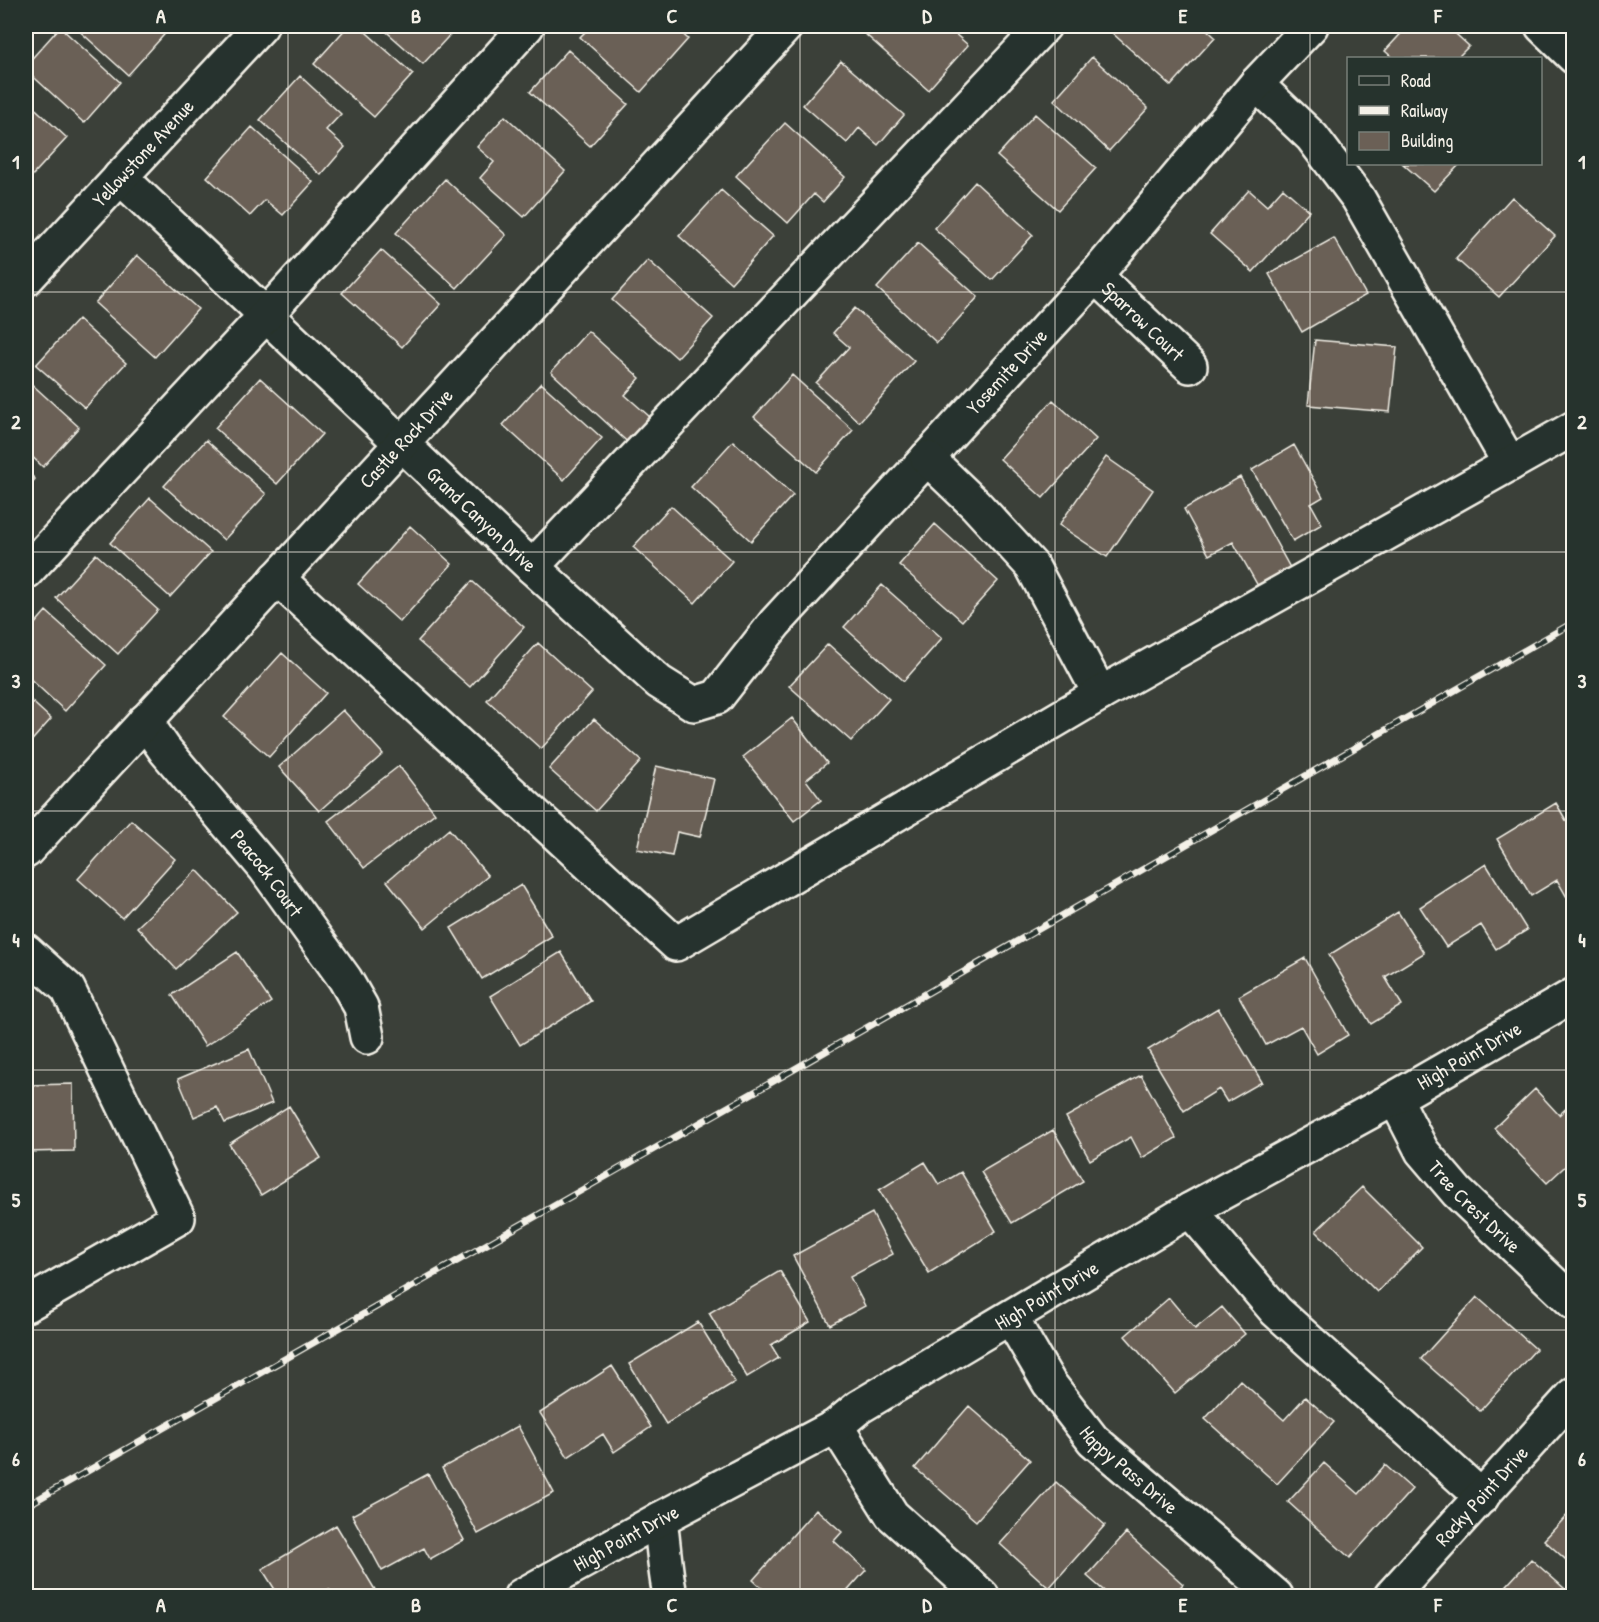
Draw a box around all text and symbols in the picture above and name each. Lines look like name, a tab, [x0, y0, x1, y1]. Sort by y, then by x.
text: A	[156, 2, 166, 29]
text: B	[411, 2, 421, 29]
text: C	[667, 2, 678, 29]
text: D	[922, 2, 932, 29]
text: E	[1179, 2, 1188, 29]
text: F	[1433, 2, 1443, 29]
legend	[1347, 57, 1542, 165]
text: Road	[1401, 68, 1431, 93]
street label: Yellowstone Avenue	[86, 93, 199, 212]
text: Railway	[1401, 98, 1448, 123]
text: Building	[1401, 128, 1453, 153]
text: 1	[12, 148, 20, 175]
text: 1	[1578, 148, 1586, 175]
street label: Sparrow Court	[1096, 275, 1191, 368]
street label: Yosemite Drive	[960, 322, 1053, 420]
street label: Castle Rock Drive	[353, 382, 459, 494]
text: 2	[11, 408, 21, 435]
text: 2	[1577, 408, 1587, 435]
street label: Grand Canyon Drive	[421, 460, 543, 578]
text: 3	[12, 667, 21, 694]
text: 3	[1578, 667, 1587, 694]
street label: Peacock Court	[225, 823, 310, 923]
text: 4	[12, 926, 20, 953]
text: 4	[1578, 926, 1586, 953]
street label: High Point Drive	[1412, 1014, 1526, 1096]
street label: Tree Crest Drive	[1422, 1154, 1527, 1259]
text: 5	[12, 1186, 21, 1213]
text: 5	[1578, 1186, 1587, 1213]
street label: High Point Drive	[989, 1254, 1103, 1336]
street label: Happy Pass Drive	[1074, 1420, 1184, 1520]
street label: Rocky Point Drive	[1429, 1440, 1534, 1552]
text: 6	[12, 1445, 20, 1472]
text: 6	[1578, 1445, 1586, 1472]
street label: High Point Drive	[568, 1498, 683, 1577]
text: A	[156, 1591, 166, 1618]
text: B	[411, 1591, 421, 1618]
text: C	[667, 1591, 678, 1618]
text: D	[922, 1591, 932, 1618]
text: E	[1179, 1591, 1188, 1618]
text: F	[1433, 1591, 1443, 1618]

